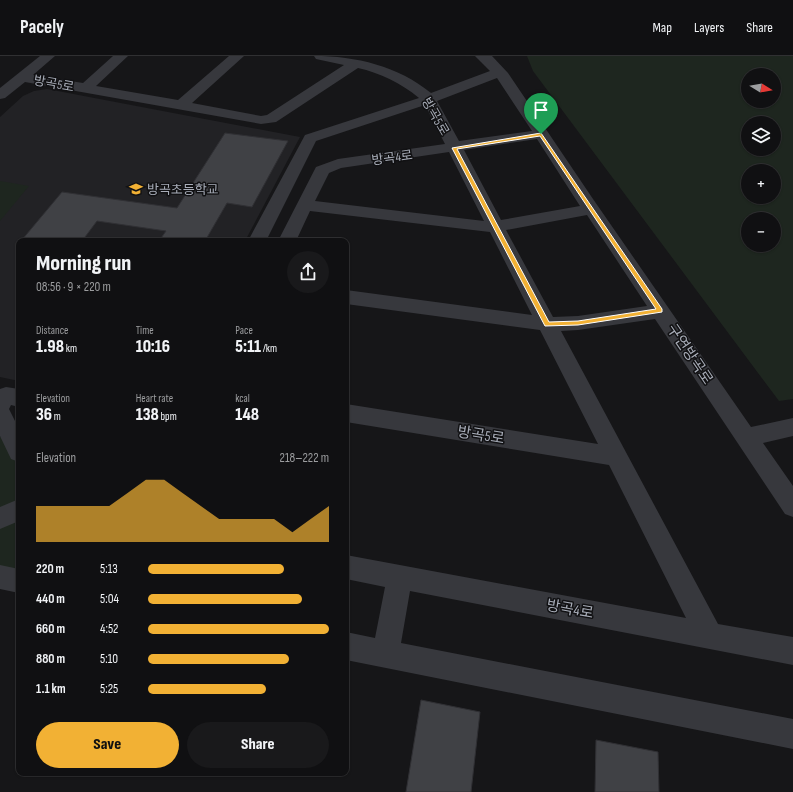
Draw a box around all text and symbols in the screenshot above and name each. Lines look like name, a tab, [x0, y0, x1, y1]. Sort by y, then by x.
text: Pacely	[20, 16, 64, 39]
text: Map	[652, 19, 672, 36]
text: Layers	[694, 19, 724, 36]
text: Share	[746, 19, 773, 36]
north arrow	[741, 68, 781, 108]
map controls	[741, 68, 781, 252]
street label: 방곡5로	[32, 73, 75, 95]
pin	[524, 93, 558, 134]
street label: 방곡5로	[418, 95, 452, 138]
icon: arrive	[530, 99, 552, 121]
button: layers	[741, 116, 781, 156]
street label: 방곡4로	[371, 147, 414, 169]
button: +	[741, 164, 781, 204]
school or university icon: 방곡초등학교	[128, 181, 144, 197]
place label: 방곡초등학교	[147, 182, 219, 198]
button: −	[741, 212, 781, 252]
text: Morning run	[36, 250, 131, 277]
button: share	[287, 251, 329, 293]
text: 08:56 · 9 × 220 m	[36, 279, 111, 295]
street label: 구연방곡로	[662, 320, 717, 388]
text: Distance	[36, 324, 68, 337]
text: Time	[136, 324, 154, 337]
text: Pace	[235, 324, 253, 337]
text: 1.98	[36, 337, 64, 357]
text: 10:16	[136, 337, 170, 357]
text: 5:11	[235, 337, 261, 357]
text: km	[64, 342, 77, 355]
text: /km	[261, 342, 277, 355]
text: Elevation	[36, 392, 70, 405]
text: Heart rate	[136, 392, 173, 405]
text: kcal	[235, 392, 250, 405]
text: 36	[36, 405, 52, 425]
text: 138	[136, 405, 159, 425]
text: 148	[235, 405, 259, 425]
text: m	[52, 410, 61, 423]
text: bpm	[159, 410, 177, 423]
street label: 방곡5로	[456, 422, 506, 449]
text: Elevation	[36, 450, 76, 466]
text: 218–222 m	[280, 450, 329, 466]
text: 220 m	[36, 561, 64, 577]
text: 5:13	[100, 561, 118, 577]
text: 440 m	[36, 591, 65, 607]
text: 5:04	[100, 591, 119, 607]
street label: 방곡4로	[545, 596, 595, 623]
text: 660 m	[36, 621, 65, 637]
text: 4:52	[100, 621, 118, 637]
text: 880 m	[36, 651, 65, 667]
text: 5:10	[100, 651, 118, 667]
text: 1.1 km	[36, 681, 66, 697]
text: 5:25	[100, 681, 118, 697]
button: Save	[36, 722, 179, 768]
button: Share	[187, 722, 329, 768]

